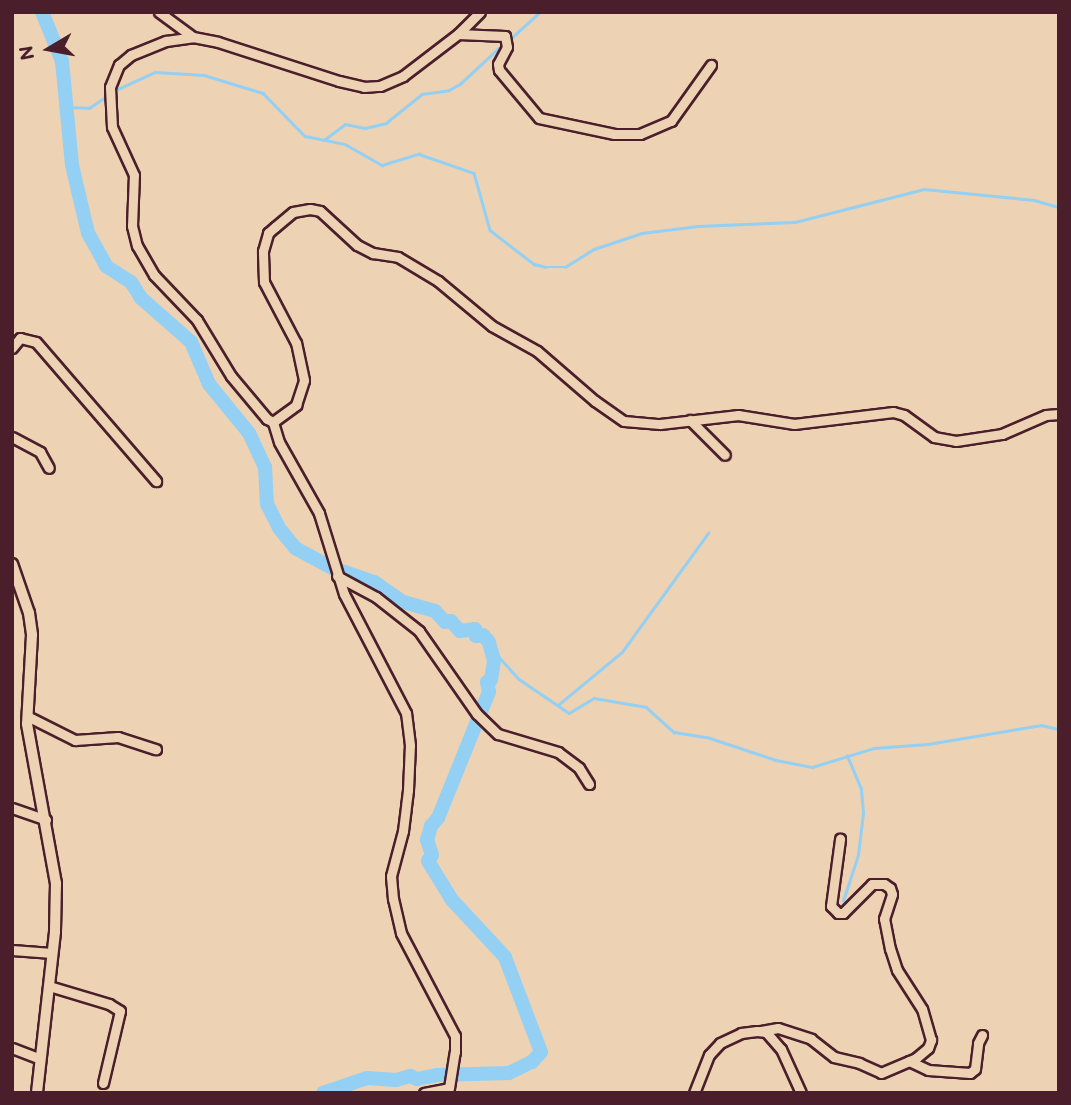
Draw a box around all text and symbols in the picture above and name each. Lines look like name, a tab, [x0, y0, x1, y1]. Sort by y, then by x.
north arrow	[14, 14, 84, 84]
text: N	[15, 44, 40, 62]

